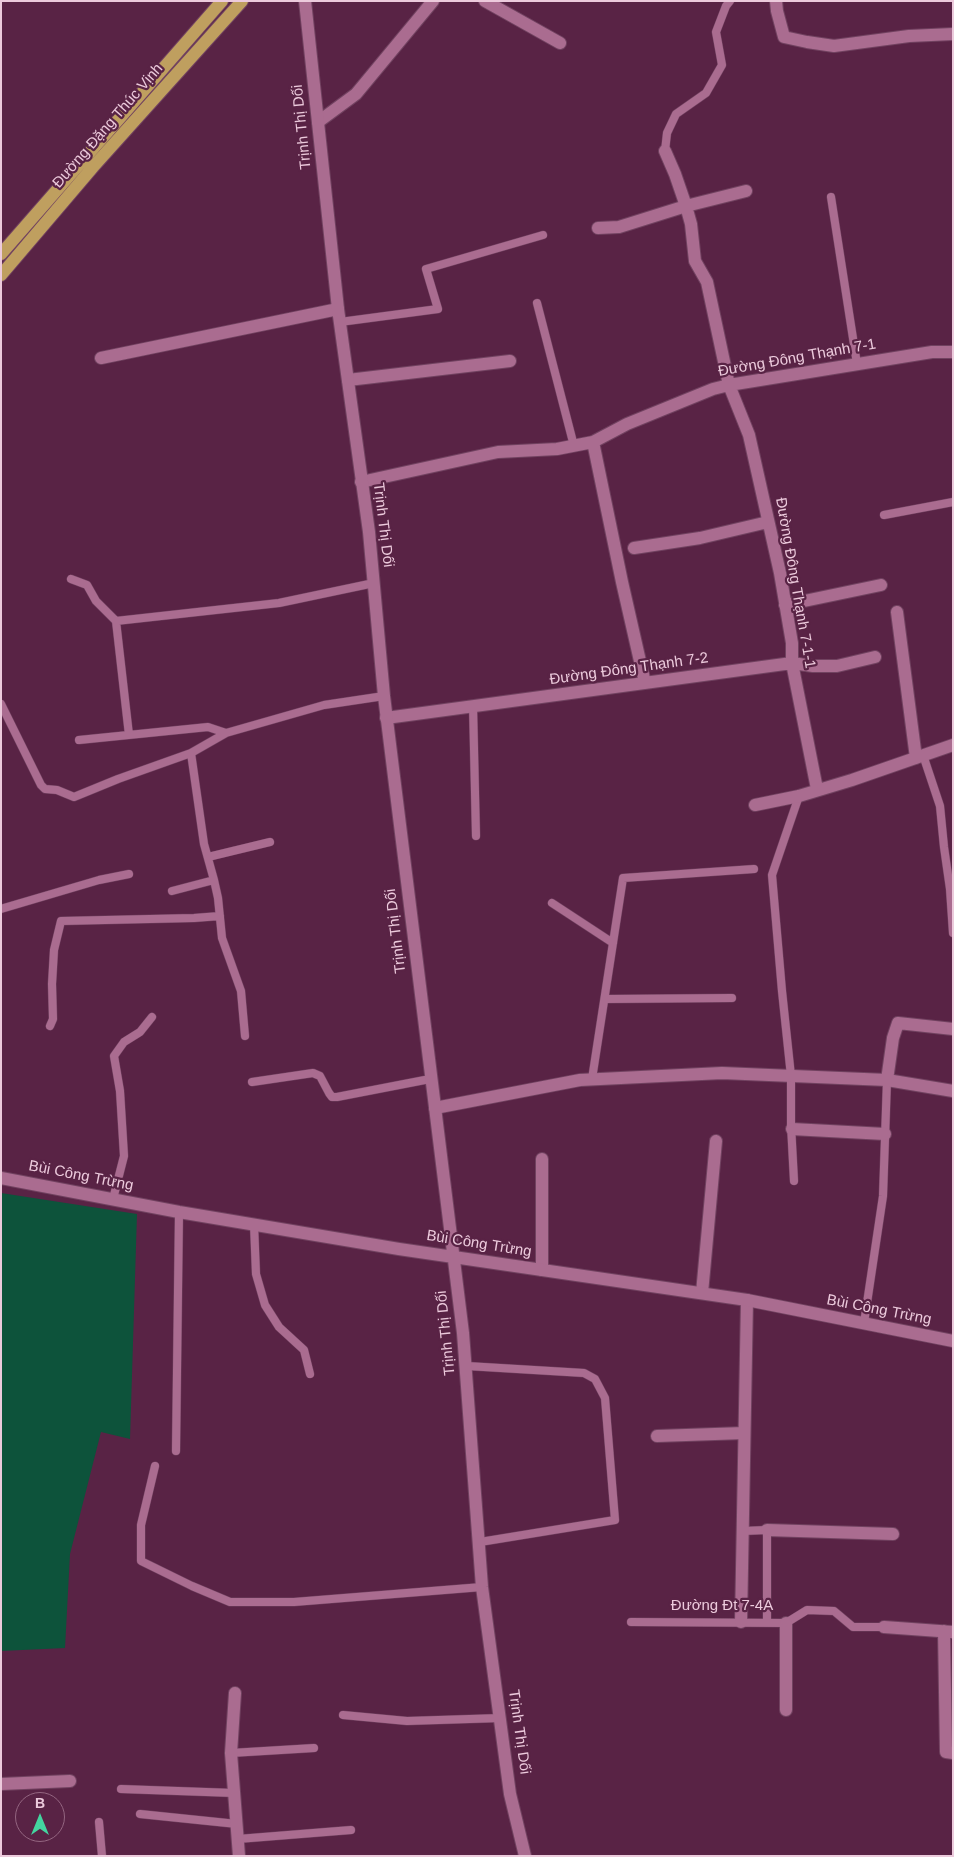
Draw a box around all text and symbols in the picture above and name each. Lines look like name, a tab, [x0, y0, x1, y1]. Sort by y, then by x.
street label: Đường Đặng Thúc Vịnh	[49, 60, 167, 192]
street label: Trịnh Thị Dối	[289, 84, 315, 170]
street label: Đường Đông Thạnh 7-1	[717, 335, 877, 381]
street label: Trịnh Thị Dối	[369, 482, 397, 568]
street label: Đường Đông Thạnh 7-1-1	[771, 496, 819, 670]
street label: Đường Đông Thạnh 7-2	[549, 649, 709, 689]
street label: Trịnh Thị Dối	[382, 888, 410, 974]
street label: Bùi Công Trừng	[27, 1157, 135, 1195]
street label: Bùi Công Trừng	[425, 1227, 533, 1261]
street label: Trịnh Thị Dối	[433, 1290, 459, 1376]
street label: Bùi Công Trừng	[825, 1291, 933, 1329]
street label: Đường Đt 7-4A	[671, 1597, 773, 1615]
street label: Trịnh Thị Dối	[504, 1689, 534, 1775]
north arrow	[15, 1792, 65, 1842]
text: B	[35, 1795, 45, 1811]

